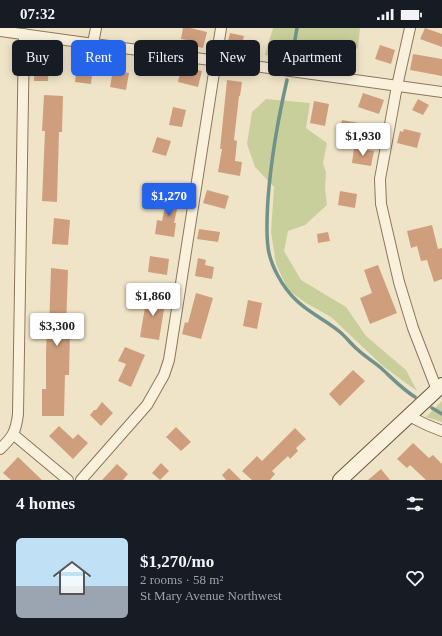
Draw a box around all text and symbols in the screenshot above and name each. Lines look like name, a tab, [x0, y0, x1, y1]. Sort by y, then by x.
text: 07:32	[20, 6, 55, 22]
chip: Buy	[12, 40, 63, 76]
chip: Rent	[71, 40, 126, 76]
chip: Filters	[134, 40, 198, 76]
chip: New	[206, 40, 260, 76]
chip: Apartment	[268, 40, 356, 76]
pin: $1,930	[330, 123, 396, 157]
text: $1,930	[345, 128, 381, 143]
pin: $1,270	[136, 183, 202, 217]
text: $1,270	[151, 188, 187, 203]
pin: $1,860	[120, 283, 186, 317]
text: $1,860	[135, 288, 171, 303]
pin: $3,300	[24, 313, 90, 347]
text: $3,300	[39, 318, 75, 333]
icon: filters	[404, 493, 426, 515]
text: 4 homes	[16, 494, 75, 513]
text: $1,270/mo	[140, 552, 214, 571]
icon: home	[48, 554, 96, 602]
icon: heart	[404, 567, 426, 589]
text: 2 rooms · 58 m²	[140, 572, 223, 587]
text: St Mary Avenue Northwest	[140, 588, 282, 603]

